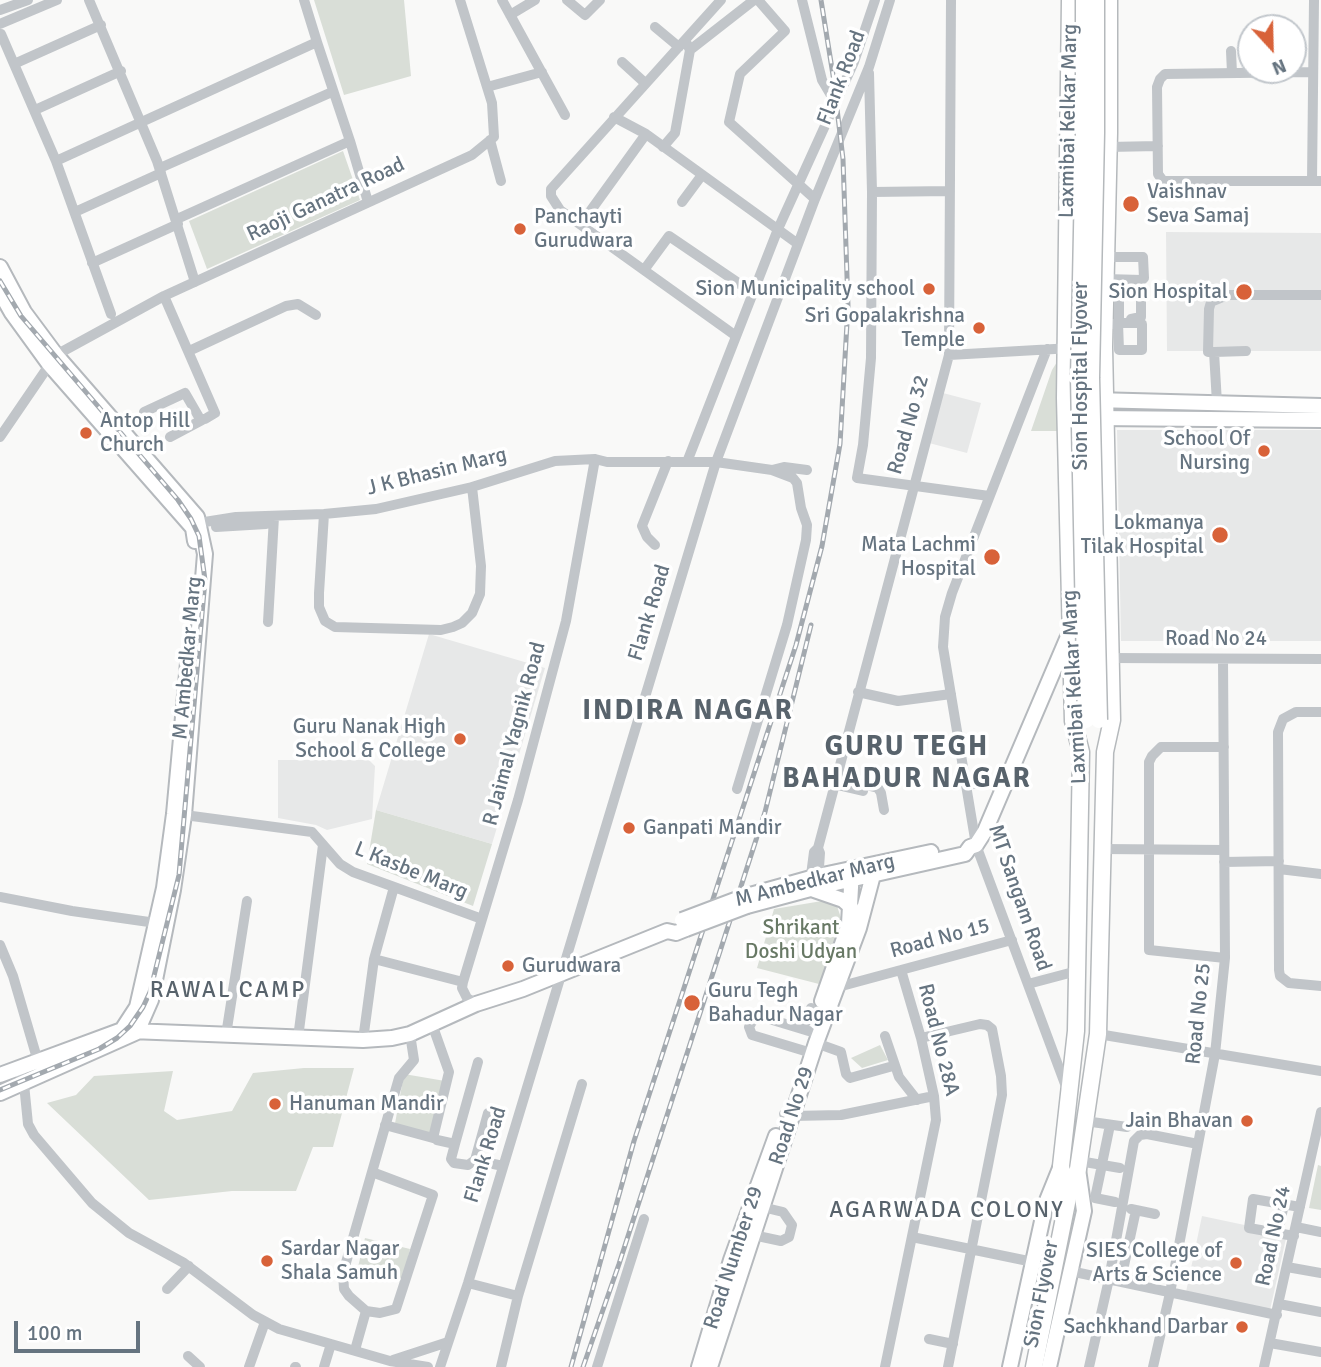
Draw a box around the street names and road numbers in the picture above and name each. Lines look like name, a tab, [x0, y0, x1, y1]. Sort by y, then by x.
street label: Laxmibai Kelkar Marg	[1055, 24, 1083, 218]
street label: Flank Road	[812, 27, 872, 129]
street label: Raoji Ganatra Road	[243, 152, 409, 248]
street label: Sion Hospital Flyover	[1068, 282, 1094, 470]
street label: Road No 32	[883, 372, 935, 478]
street label: J K Bhasin Marg	[364, 442, 510, 502]
street label: Flank Road	[623, 562, 677, 664]
street label: M Ambedkar Marg	[168, 575, 208, 741]
street label: Laxmibai Kelkar Marg	[1057, 589, 1093, 785]
street label: Road No 24	[1165, 626, 1267, 652]
street label: R Jaimal Yagnik Road	[478, 639, 552, 829]
street label: MT Sangam Road	[982, 821, 1056, 975]
street label: L Kasbe Marg	[351, 837, 471, 905]
street label: M Ambedkar Marg	[733, 849, 897, 913]
street label: Road No 15	[887, 914, 993, 964]
street label: Road No 25	[1181, 962, 1217, 1066]
street label: Road No 28A	[912, 981, 964, 1099]
street label: Road No 29	[764, 1064, 820, 1168]
street label: Flank Road	[459, 1104, 513, 1206]
street label: Road Number 29	[699, 1183, 769, 1333]
street label: Road No 24	[1251, 1183, 1297, 1289]
street label: Sion Flyover	[1019, 1238, 1065, 1350]

